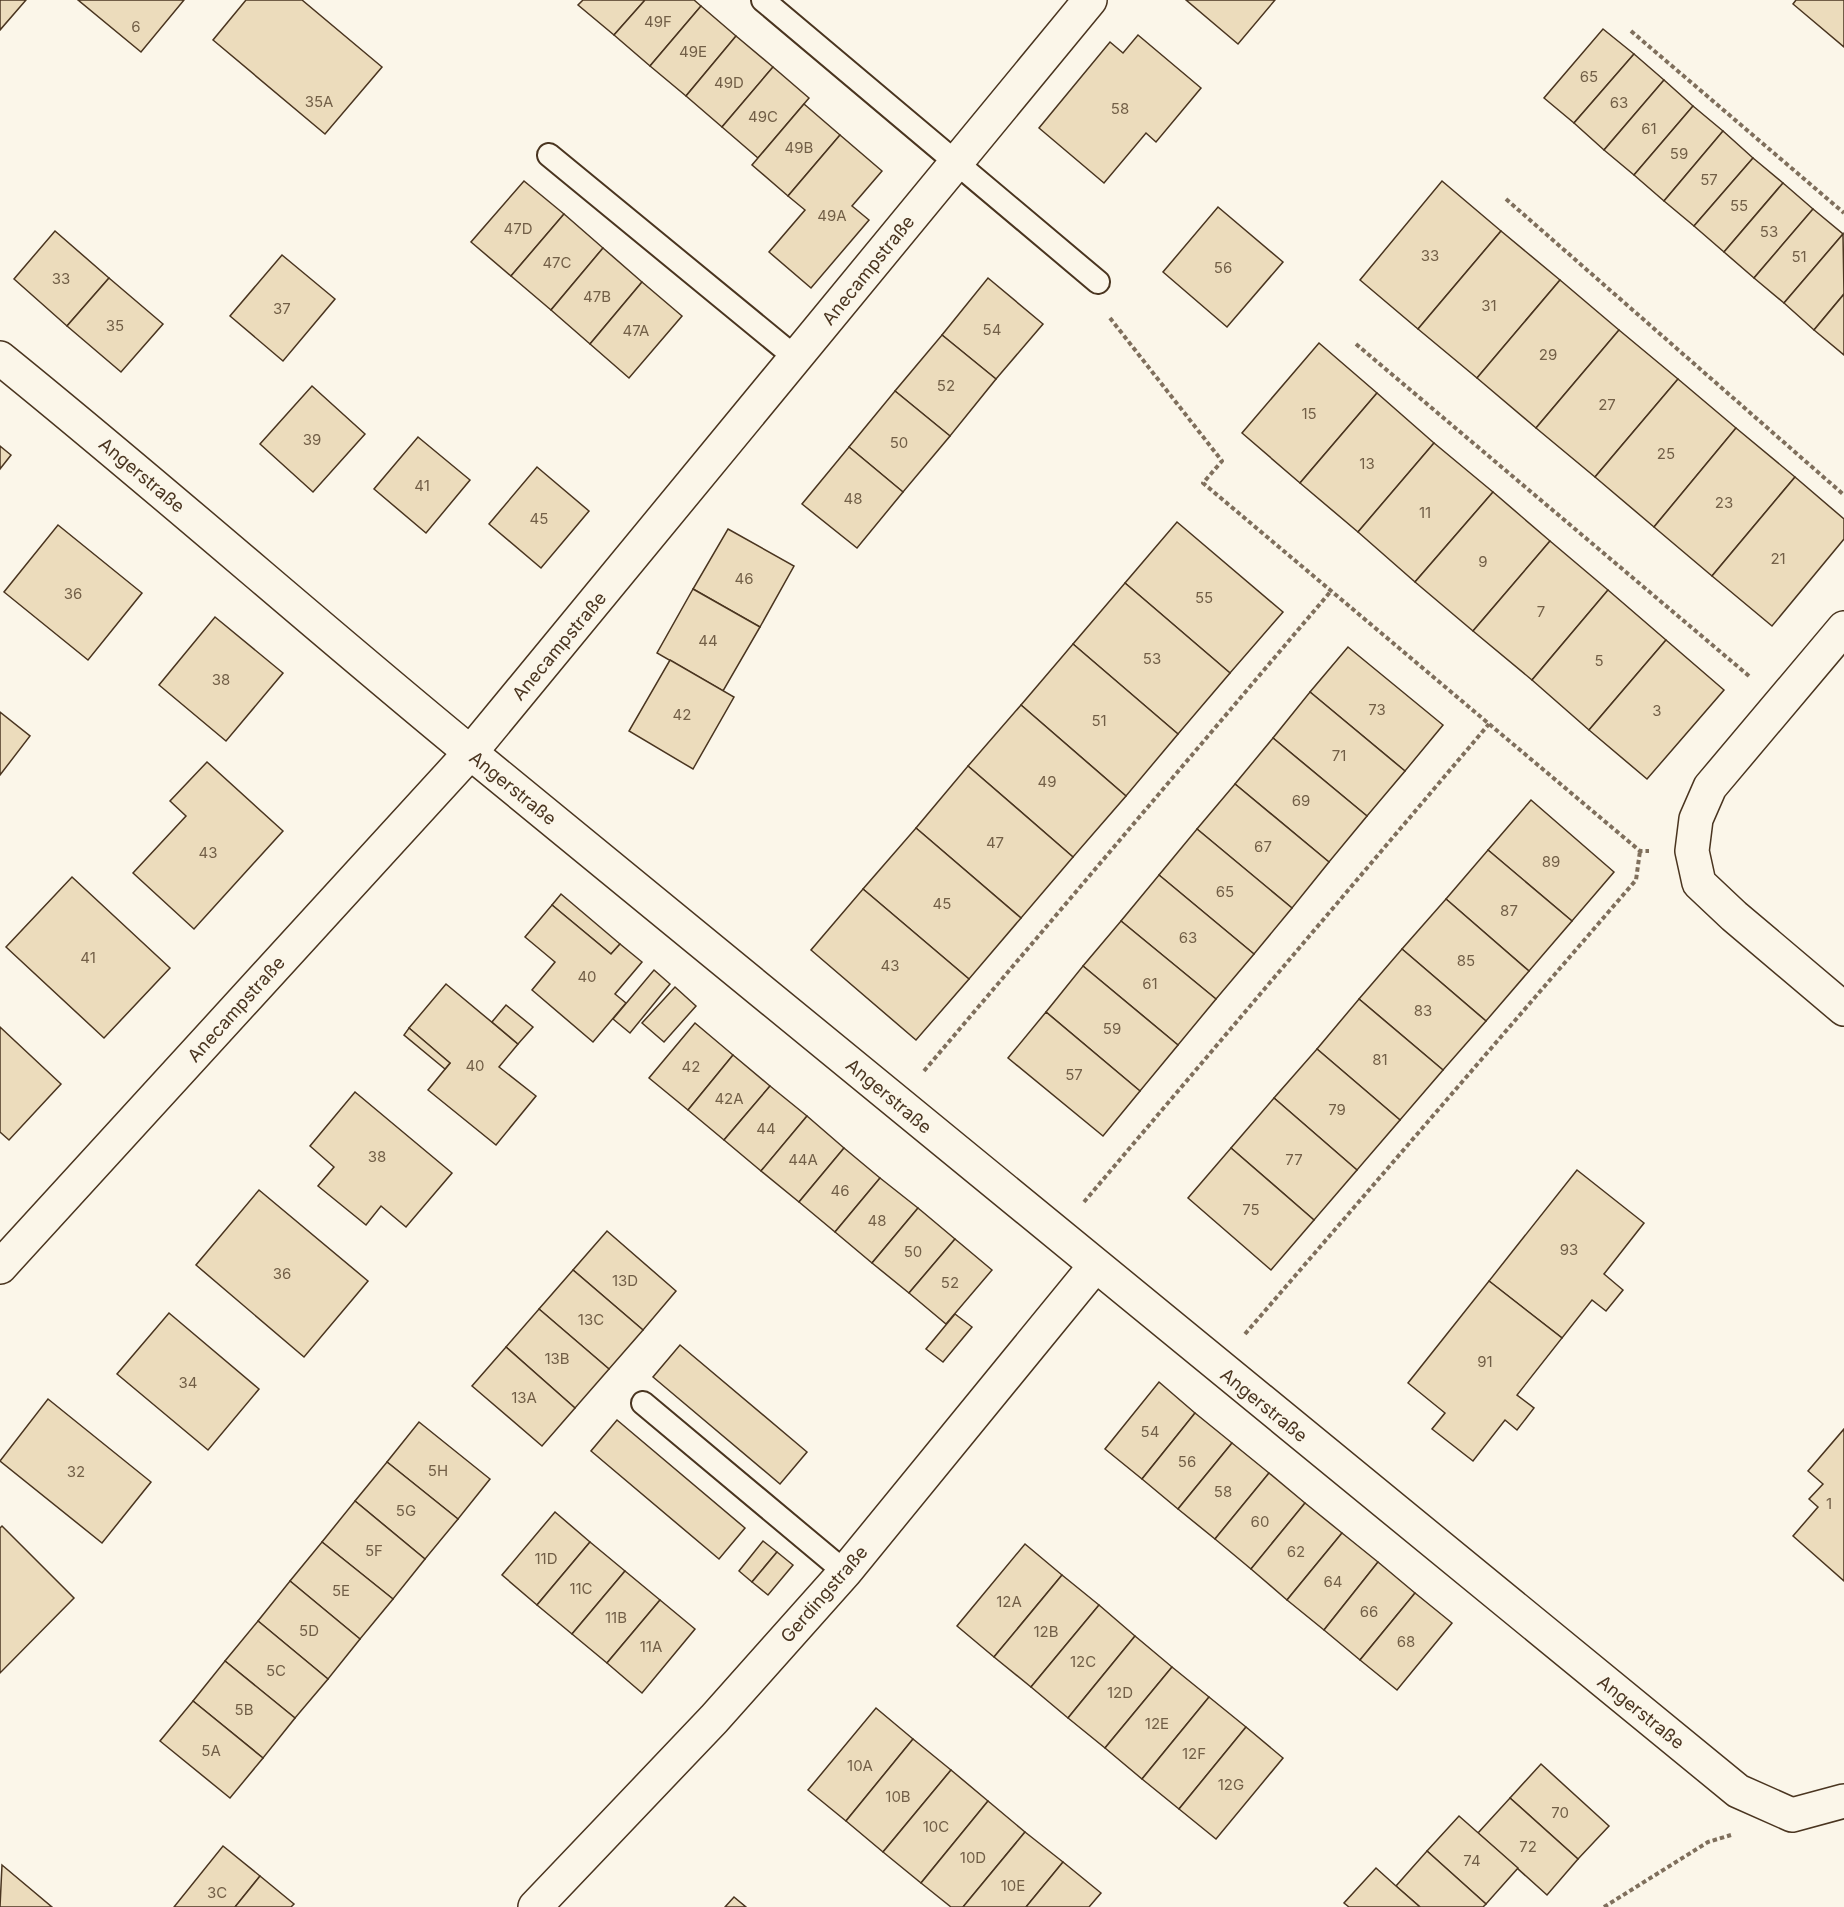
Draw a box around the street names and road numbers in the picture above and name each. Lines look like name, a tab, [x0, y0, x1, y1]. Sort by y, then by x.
street label: Anecampstraße	[817, 211, 919, 329]
street label: Angerstraße	[95, 433, 189, 517]
street label: Anecampstraße	[508, 588, 610, 704]
street label: Angerstraße	[466, 747, 560, 829]
street label: Anecampstraße	[183, 952, 289, 1066]
street label: Angerstraße	[842, 1054, 936, 1138]
street label: Angerstraße	[1217, 1364, 1311, 1446]
street label: Gerdingstraße	[776, 1541, 872, 1647]
street label: Angerstraße	[1594, 1671, 1688, 1753]

